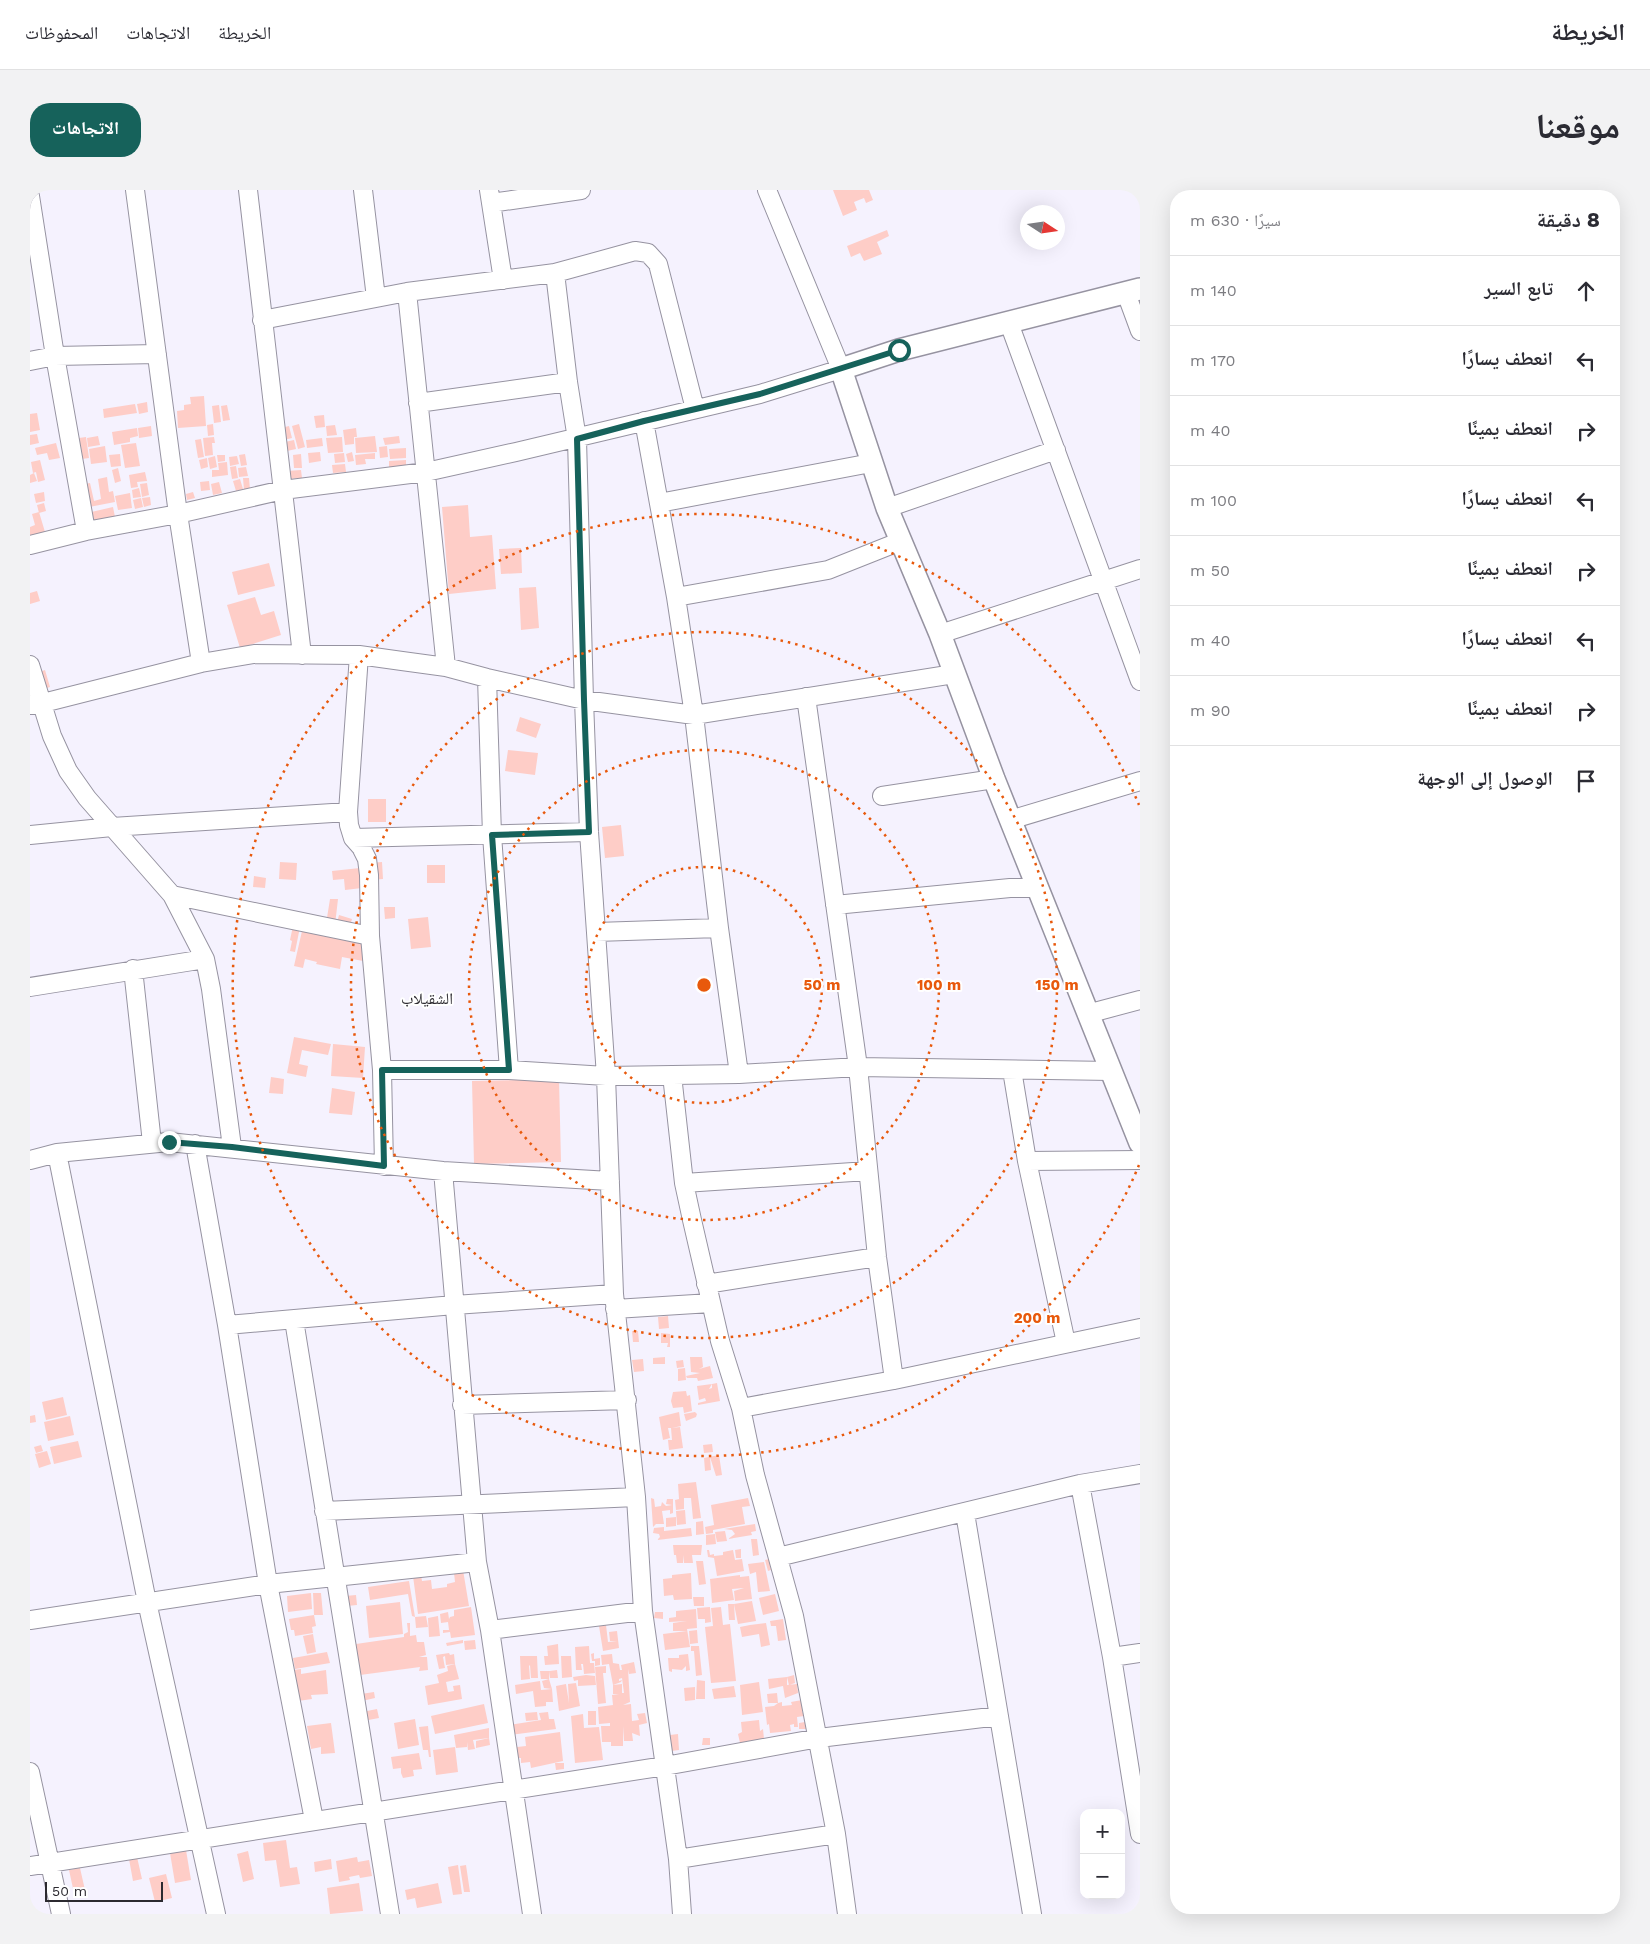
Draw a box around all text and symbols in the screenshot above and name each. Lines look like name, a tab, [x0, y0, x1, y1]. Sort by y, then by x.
text: الخريطة	[1551, 18, 1625, 46]
text: المحفوظات	[25, 22, 98, 43]
text: الاتجاهات	[126, 22, 190, 43]
text: الخريطة	[218, 22, 271, 43]
button: الاتجاهات	[30, 103, 141, 157]
text: موقعنا	[1535, 105, 1620, 147]
north arrow	[1020, 205, 1065, 250]
text: 8 دقيقة	[1537, 207, 1600, 232]
text: سيرًا · 630 m	[1190, 211, 1281, 230]
text: تابع السير	[1484, 277, 1553, 300]
icon: ahead	[1572, 277, 1600, 305]
text: 140 m	[1190, 281, 1237, 300]
route start	[888, 339, 911, 362]
text: انعطف يسارًا	[1461, 347, 1553, 370]
icon: left	[1572, 347, 1600, 375]
text: 170 m	[1190, 351, 1236, 370]
text: انعطف يمينًا	[1467, 417, 1553, 440]
icon: right	[1572, 417, 1600, 445]
text: 40 m	[1190, 421, 1230, 440]
text: انعطف يسارًا	[1461, 487, 1553, 510]
icon: left	[1572, 487, 1600, 515]
text: 100 m	[1190, 491, 1237, 510]
text: انعطف يمينًا	[1467, 557, 1553, 580]
icon: right	[1572, 557, 1600, 585]
text: 50 m	[1190, 561, 1230, 580]
text: انعطف يسارًا	[1461, 627, 1553, 650]
icon: left	[1572, 627, 1600, 655]
text: 40 m	[1190, 631, 1230, 650]
text: انعطف يمينًا	[1467, 697, 1553, 720]
icon: right	[1572, 697, 1600, 725]
text: 90 m	[1190, 701, 1231, 720]
text: الوصول إلى الوجهة	[1417, 767, 1553, 790]
icon: arrive	[1572, 767, 1600, 795]
centre of rings	[695, 976, 713, 994]
text: 50 m	[804, 976, 840, 994]
text: 100 m	[917, 976, 961, 994]
text: 150 m	[1035, 976, 1079, 994]
district label: الشقيلاب	[401, 989, 453, 1008]
route end	[158, 1131, 181, 1154]
text: 200 m	[1014, 1309, 1060, 1327]
map controls	[1080, 1809, 1125, 1899]
button: +	[1080, 1809, 1125, 1854]
button: −	[1080, 1854, 1125, 1899]
scale bar	[45, 1879, 162, 1902]
text: 50 m	[52, 1883, 87, 1899]

